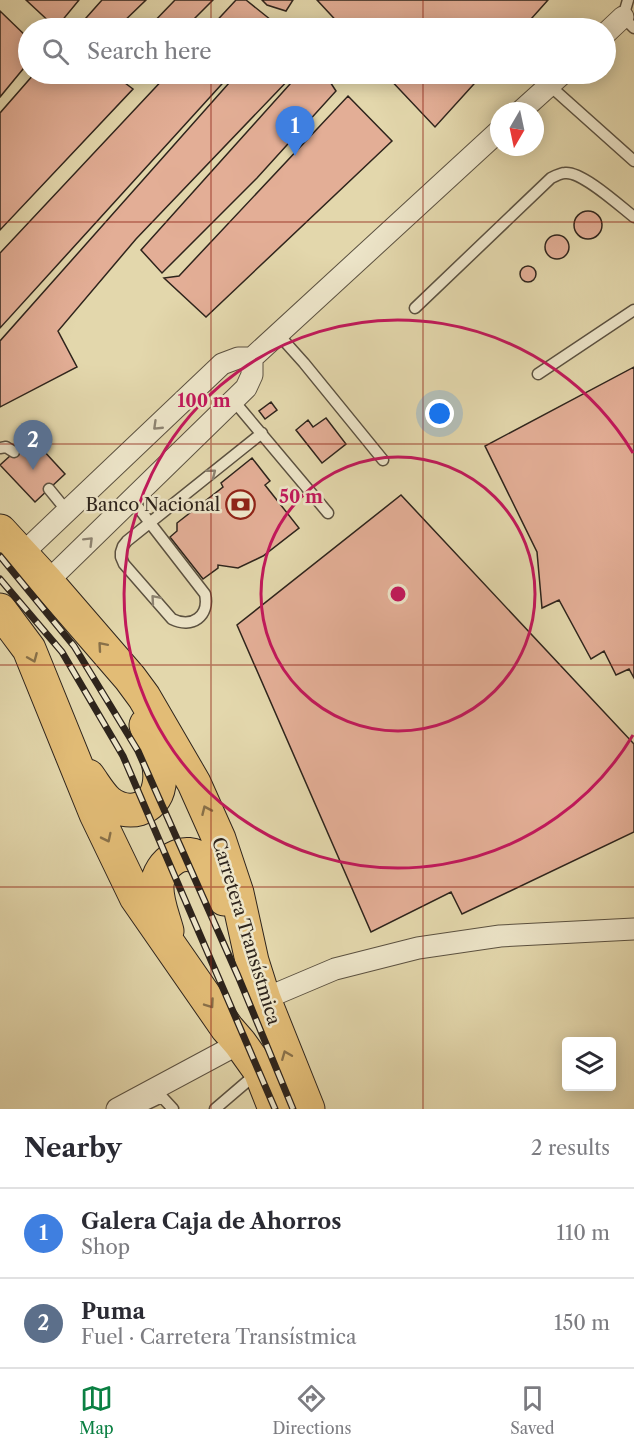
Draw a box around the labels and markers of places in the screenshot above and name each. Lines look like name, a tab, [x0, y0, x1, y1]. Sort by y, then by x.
pin: 1	[276, 106, 314, 156]
pin: 2	[14, 420, 52, 470]
bank icon: Banco Nacional	[225, 489, 257, 521]
place label: Banco Nacional	[85, 494, 220, 516]
centre of rings	[388, 584, 408, 604]

